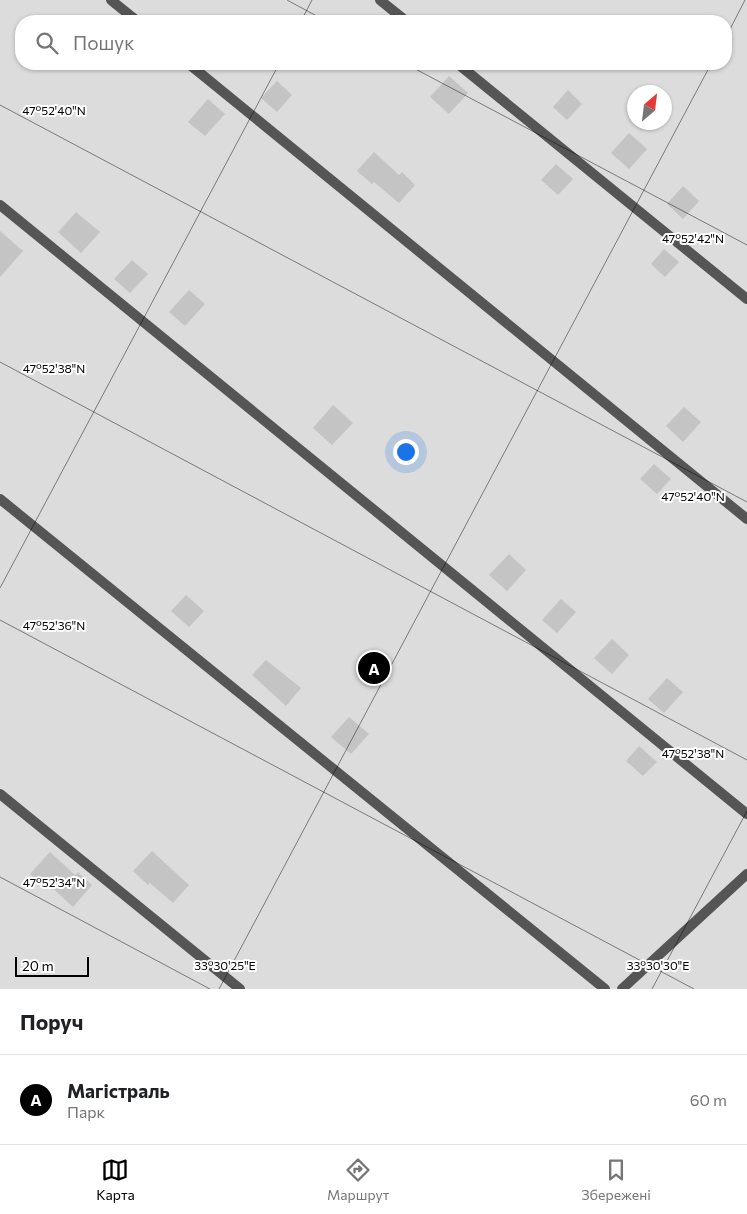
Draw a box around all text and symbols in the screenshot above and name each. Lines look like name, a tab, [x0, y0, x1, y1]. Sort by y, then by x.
search box	[15, 15, 732, 70]
icon: search	[33, 29, 61, 57]
text: Пошук	[73, 31, 134, 54]
north arrow	[627, 85, 672, 130]
text: 47°52'40"N	[22, 103, 86, 117]
text: 47°52'42"N	[662, 231, 724, 245]
text: 47°52'38"N	[23, 361, 85, 375]
your location	[393, 439, 419, 465]
text: 47°52'40"N	[661, 489, 725, 503]
text: 47°52'36"N	[23, 618, 85, 632]
pin: A	[358, 649, 390, 687]
text: 47°52'38"N	[662, 746, 724, 760]
text: 47°52'34"N	[23, 875, 85, 889]
scale bar	[15, 954, 89, 977]
text: 20 m	[22, 957, 54, 974]
text: 33°30'25"E	[194, 958, 256, 972]
text: 33°30'30"E	[627, 958, 689, 972]
text: Поруч	[20, 1009, 83, 1034]
text: Магістраль	[67, 1079, 170, 1102]
text: A	[30, 1090, 42, 1109]
text: 60 m	[690, 1090, 727, 1109]
text: Парк	[67, 1102, 105, 1121]
tab: Карта	[96, 1156, 135, 1203]
tab: Маршрут	[327, 1156, 389, 1203]
tab: Збережені	[582, 1156, 651, 1203]

